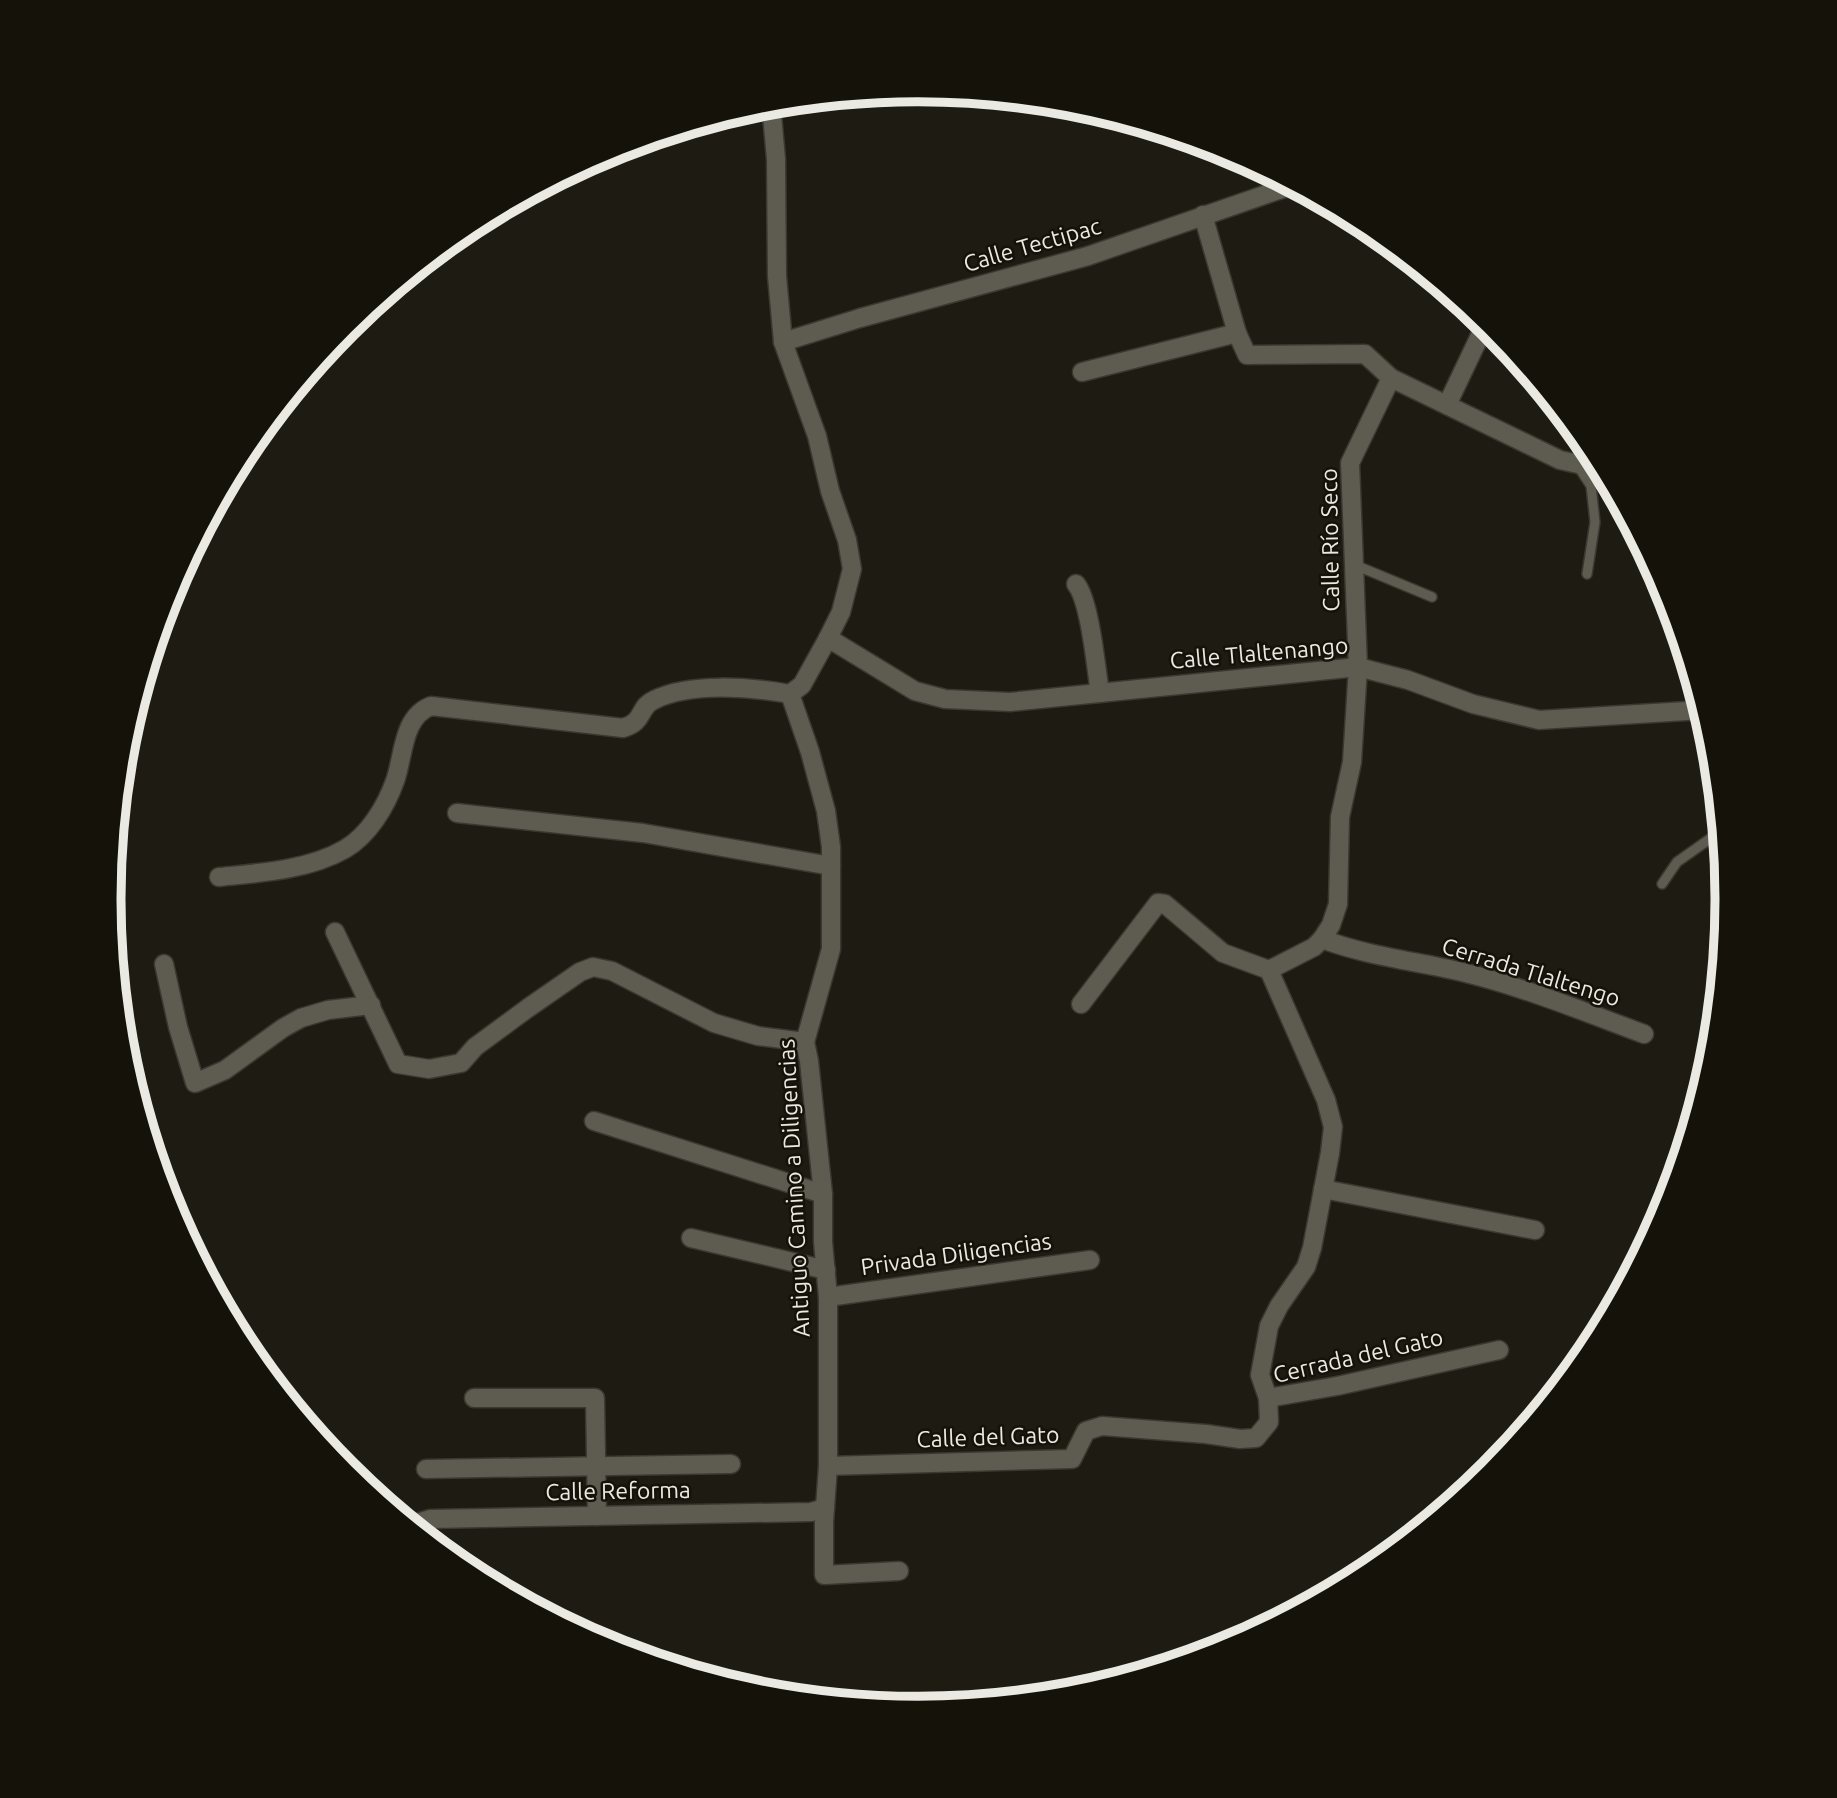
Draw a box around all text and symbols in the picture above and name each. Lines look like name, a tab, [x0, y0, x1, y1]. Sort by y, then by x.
street label: Calle Tectipac	[960, 213, 1104, 276]
street label: Calle Río Seco	[1316, 468, 1343, 612]
street label: Calle Tlaltenango	[1169, 632, 1349, 673]
street label: Cerrada Tlaltengo	[1439, 933, 1623, 1010]
street label: Antiguo Camino a Diligencias	[773, 1038, 814, 1338]
street label: Privada Diligencias	[859, 1228, 1053, 1279]
street label: Cerrada del Gato	[1271, 1324, 1445, 1387]
street label: Calle del Gato	[916, 1422, 1060, 1451]
street label: Calle Reforma	[545, 1477, 691, 1504]

